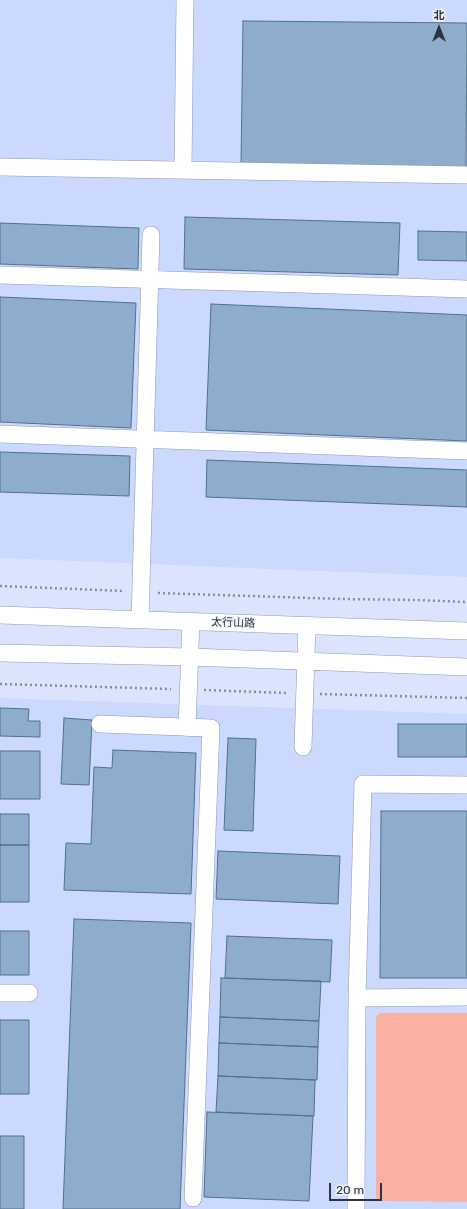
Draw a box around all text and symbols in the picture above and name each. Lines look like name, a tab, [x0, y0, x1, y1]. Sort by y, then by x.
north arrow	[419, 8, 459, 48]
text: 北	[434, 9, 445, 22]
street label: 太行山路	[211, 616, 255, 630]
scale bar	[331, 1175, 384, 1201]
text: 20 m	[336, 1183, 364, 1197]

